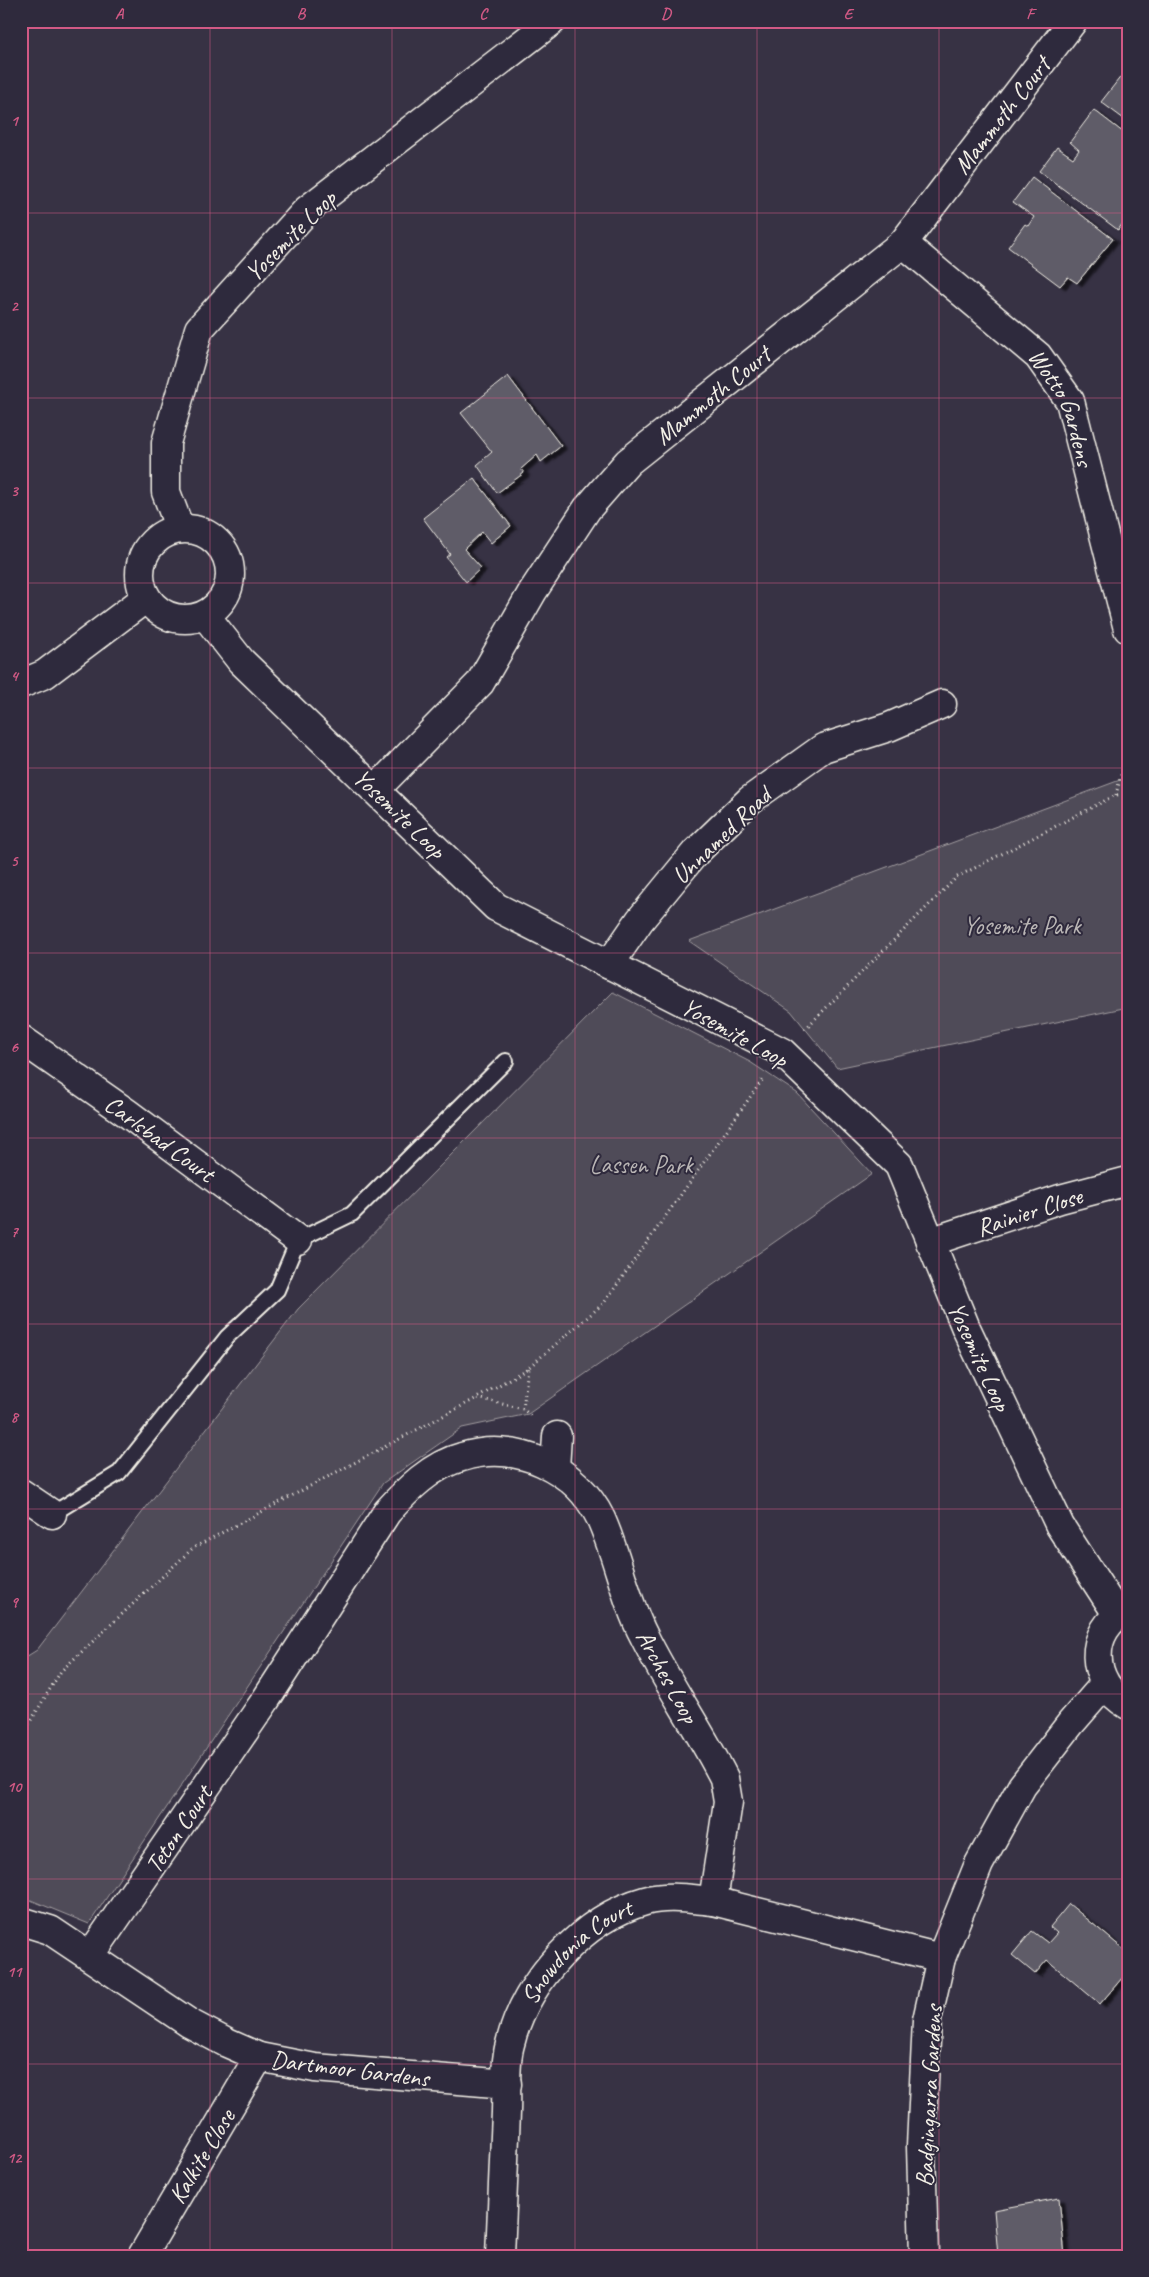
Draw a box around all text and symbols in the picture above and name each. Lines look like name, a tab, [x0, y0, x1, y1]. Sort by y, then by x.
text: A	[115, 4, 125, 24]
text: B	[297, 4, 307, 24]
text: C	[479, 4, 489, 24]
text: D	[661, 4, 672, 24]
text: E	[844, 4, 855, 24]
text: F	[1026, 4, 1037, 24]
street label: Mammoth Court	[946, 48, 1060, 181]
text: 1	[10, 111, 19, 131]
street label: Yosemite Loop	[238, 182, 344, 288]
text: 2	[10, 296, 19, 316]
street label: Mammoth Court	[648, 337, 780, 452]
street label: Wotto Gardens	[1021, 342, 1102, 472]
text: 3	[10, 481, 19, 501]
text: 4	[10, 666, 19, 686]
street label: Yosemite Loop	[346, 762, 454, 867]
street label: Unnamed Road	[665, 777, 781, 891]
text: 5	[11, 851, 20, 871]
park label: Yosemite Park	[963, 910, 1083, 942]
street label: Yosemite Loop	[676, 991, 795, 1076]
text: 6	[10, 1037, 19, 1057]
street label: Carlsbad Court	[98, 1088, 223, 1191]
park label: Lassen Park	[589, 1149, 694, 1181]
street label: Rainier Close	[972, 1179, 1088, 1244]
text: 7	[10, 1222, 19, 1242]
street label: Yosemite Loop	[940, 1297, 1019, 1417]
text: 8	[10, 1407, 19, 1427]
text: 9	[10, 1592, 19, 1612]
street label: Arches Loop	[628, 1624, 707, 1730]
text: 10	[7, 1777, 23, 1797]
street label: Teton Court	[138, 1777, 221, 1880]
street label: Snowdonia Court	[514, 1891, 639, 2010]
text: 11	[7, 1962, 23, 1982]
street label: Badgingarra Gardens	[908, 2002, 950, 2188]
street label: Dartmoor Gardens	[269, 2043, 433, 2095]
street label: Kalkite Close	[161, 2102, 243, 2210]
text: 12	[7, 2148, 23, 2168]

